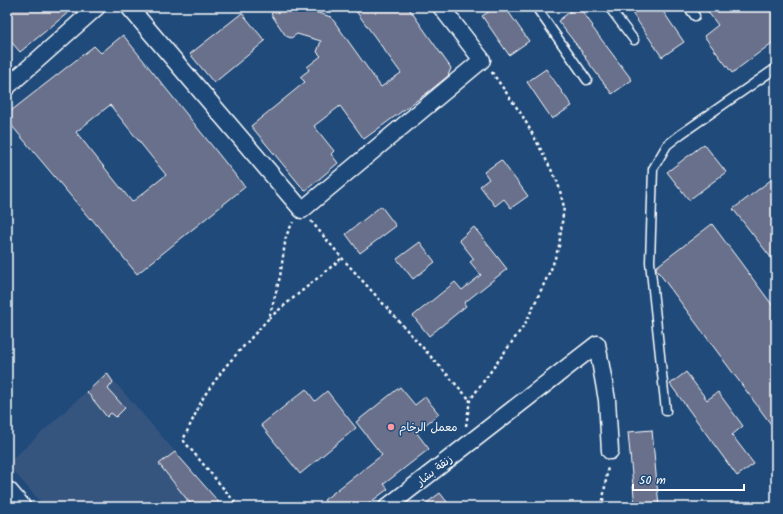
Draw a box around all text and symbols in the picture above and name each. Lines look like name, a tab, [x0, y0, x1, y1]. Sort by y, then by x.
place label: معمل الرخام	[399, 419, 457, 437]
marker: معمل الرخام	[386, 422, 396, 432]
street label: زنقة بشار	[412, 451, 457, 491]
scale bar	[633, 466, 744, 492]
text: 50 m	[639, 471, 666, 490]

